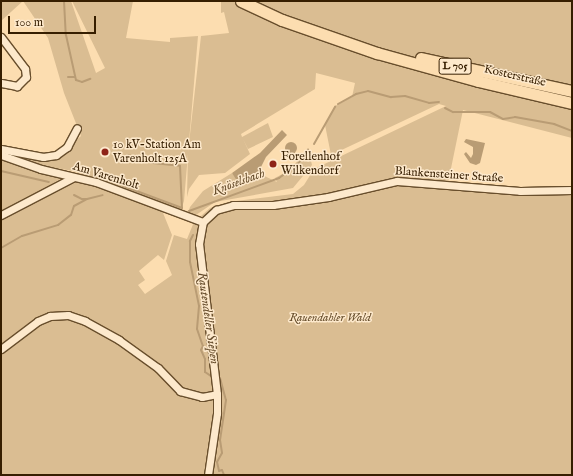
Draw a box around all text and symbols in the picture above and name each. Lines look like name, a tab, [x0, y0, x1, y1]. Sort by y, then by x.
scale bar	[10, 8, 98, 34]
text: 100 m	[15, 15, 43, 30]
road number: L 705	[438, 57, 472, 75]
street label: Kosterstraße	[483, 62, 547, 90]
place label: 10 kV-Station Am Varenholt 125A	[113, 138, 201, 166]
marker: 10 kV-Station Am Varenholt 125A	[100, 147, 110, 157]
place label: Forellenhof Wilkendorf	[281, 150, 340, 178]
street label: Am Varenholt	[71, 159, 141, 193]
marker: Forellenhof Wilkendorf	[268, 159, 278, 169]
street label: Blankensteiner Straße	[394, 164, 504, 186]
water label: Knöselsbach	[211, 166, 267, 200]
water label: Rautendeller Siepen	[193, 271, 221, 365]
park label: Rauendahler Wald	[289, 311, 371, 325]

